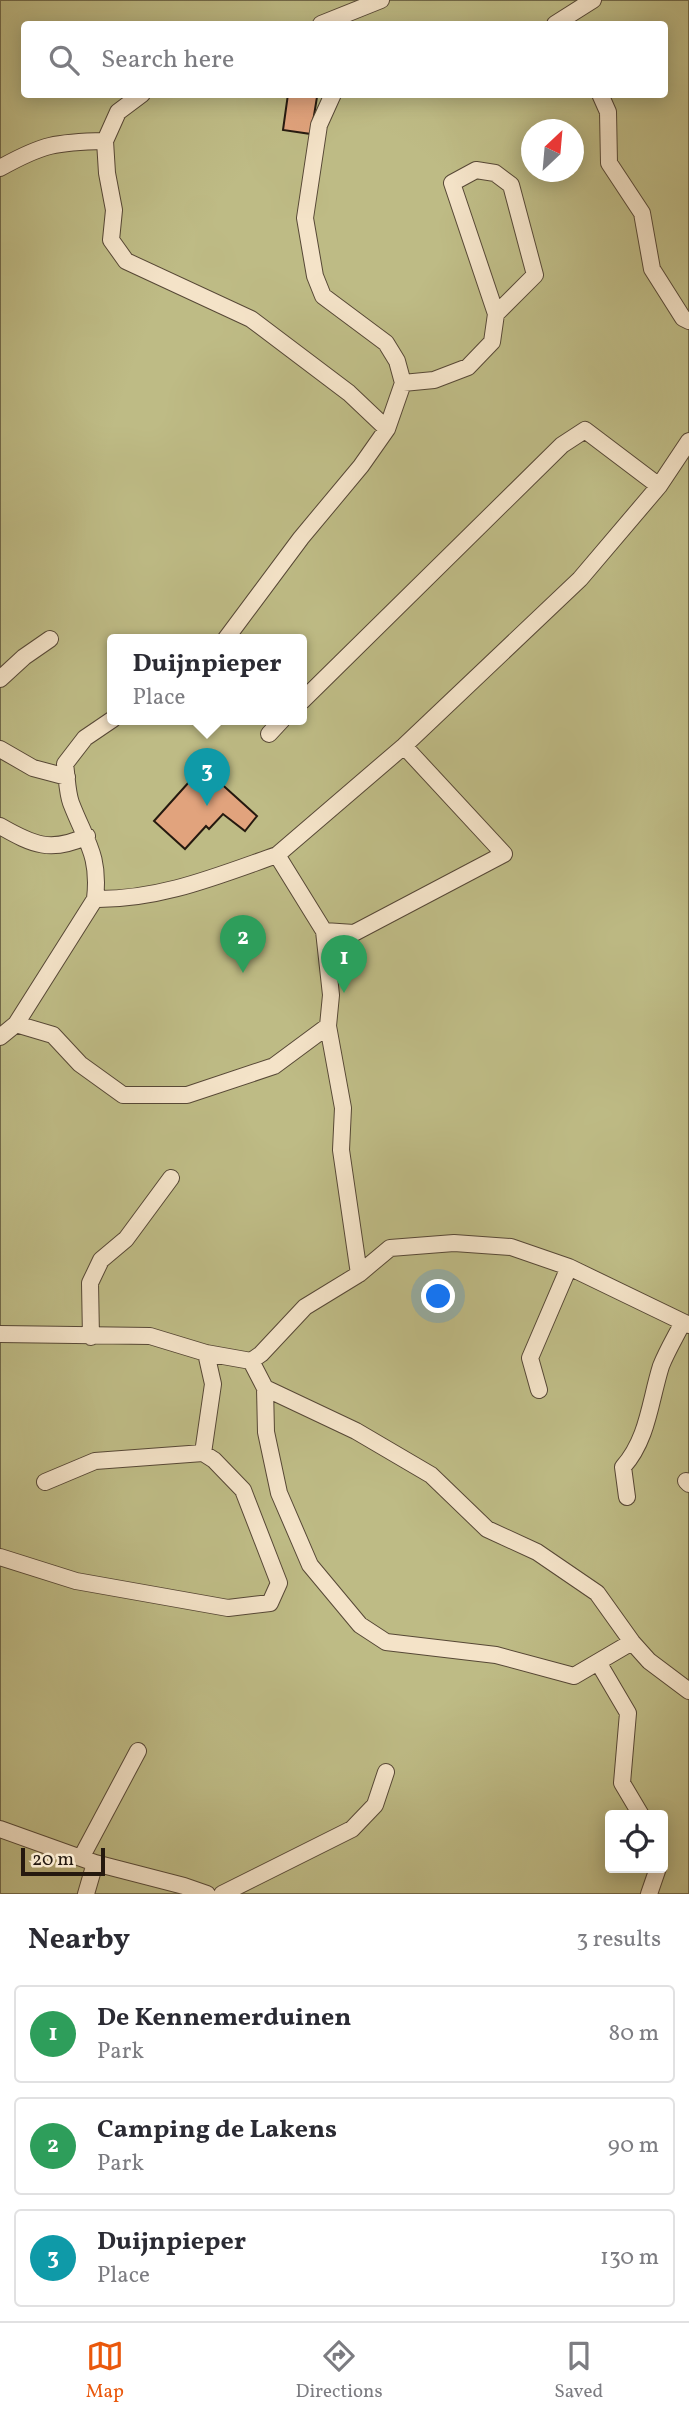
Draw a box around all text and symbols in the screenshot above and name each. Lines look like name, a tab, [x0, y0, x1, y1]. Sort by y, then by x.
search box	[21, 21, 668, 98]
icon: search	[45, 41, 83, 79]
text: Search here	[101, 42, 234, 78]
north arrow	[521, 119, 584, 182]
popup	[107, 634, 307, 725]
text: Duijnpieper	[132, 646, 282, 682]
text: Place	[132, 682, 185, 714]
pin: 3	[184, 748, 230, 806]
pin: 2	[220, 915, 266, 973]
pin: 1	[321, 935, 367, 993]
your location	[421, 1279, 455, 1313]
map controls	[605, 1810, 668, 1873]
button: locate	[605, 1810, 668, 1873]
scale bar	[21, 1845, 105, 1877]
text: 20 m	[32, 1847, 74, 1873]
text: Nearby	[28, 1919, 130, 1961]
text: 3 results	[576, 1924, 661, 1956]
text: De Kennemerduinen	[97, 2000, 351, 2036]
text: 1	[48, 2018, 58, 2050]
text: 80 m	[609, 2018, 659, 2050]
text: Park	[97, 2036, 144, 2068]
text: Camping de Lakens	[97, 2112, 337, 2148]
text: 2	[47, 2130, 59, 2162]
text: 90 m	[608, 2130, 659, 2162]
text: Park	[97, 2148, 144, 2180]
text: Duijnpieper	[97, 2224, 246, 2260]
text: 3	[47, 2242, 59, 2274]
text: 130 m	[600, 2242, 659, 2274]
text: Place	[97, 2260, 150, 2292]
tab: Map	[86, 2337, 124, 2405]
tab: Directions	[296, 2337, 383, 2405]
tab: Saved	[554, 2337, 603, 2405]

